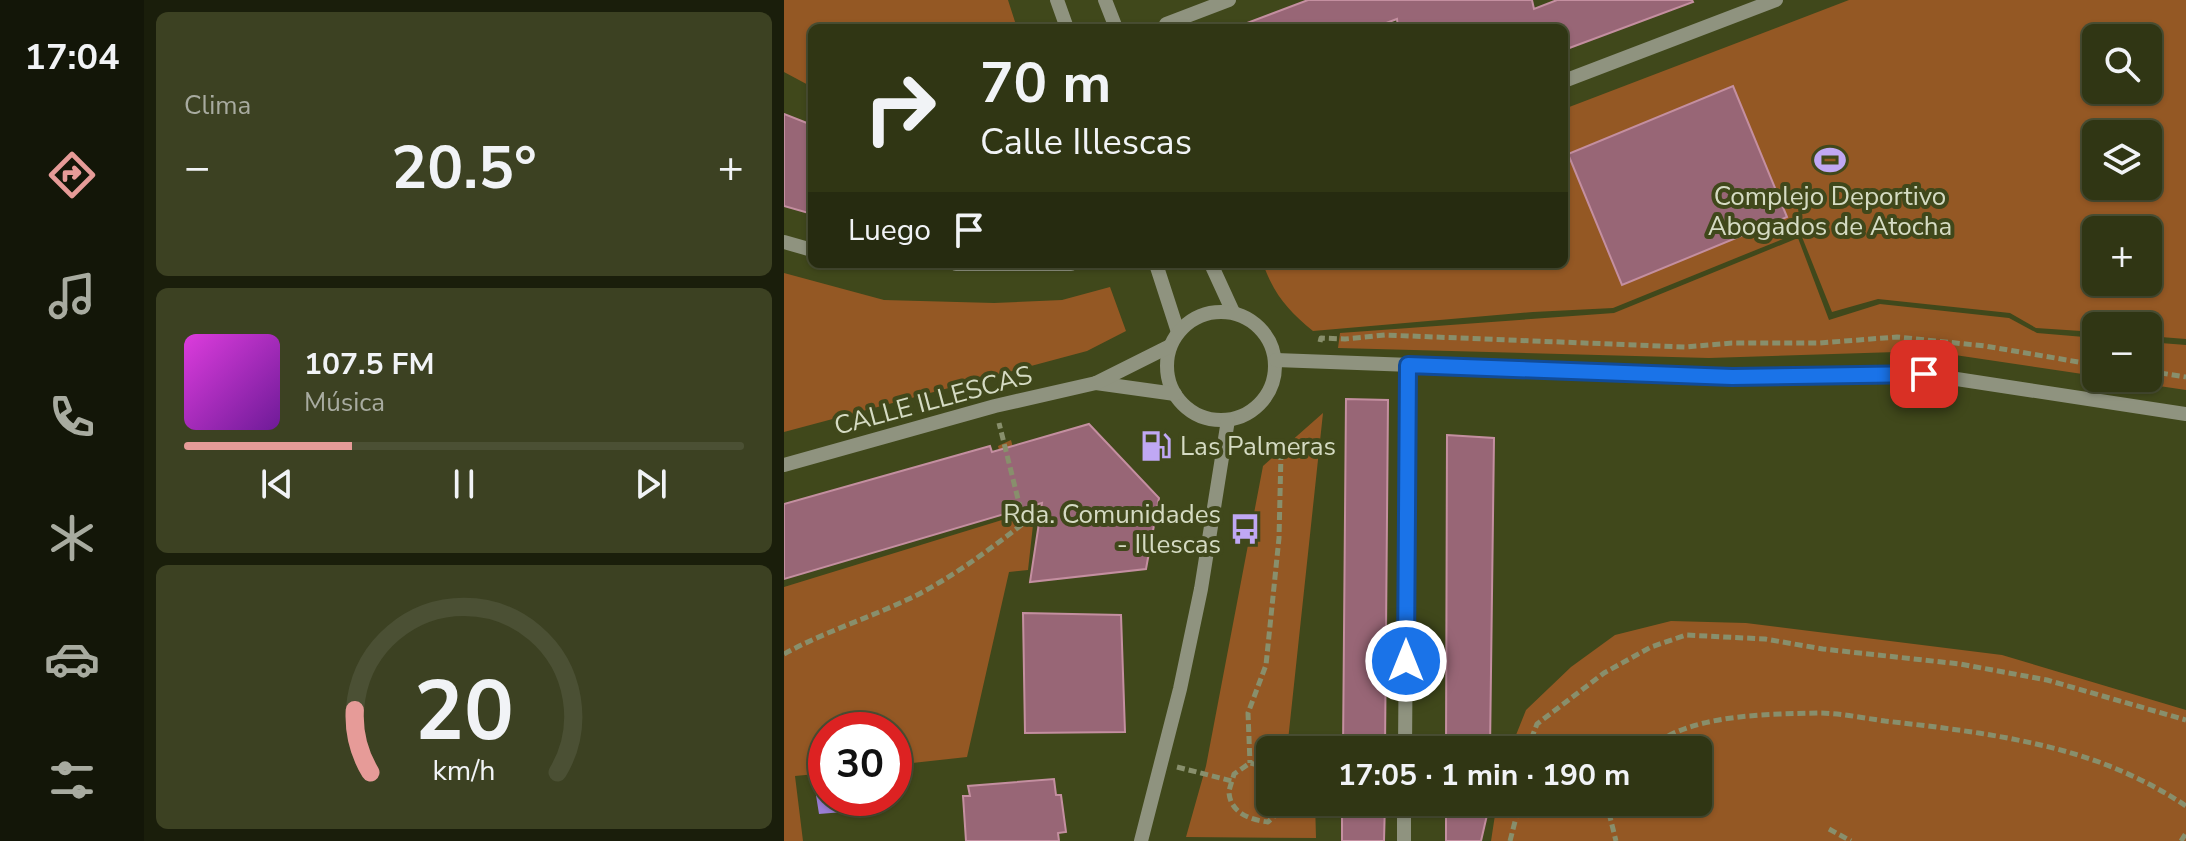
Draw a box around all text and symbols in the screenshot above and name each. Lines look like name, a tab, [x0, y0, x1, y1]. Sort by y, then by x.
map controls	[2082, 24, 2162, 392]
button: search	[2082, 24, 2162, 104]
text: 17:04	[24, 33, 120, 82]
text: 70 m	[980, 45, 1111, 122]
icon: right	[848, 56, 952, 160]
text: Clima	[184, 88, 251, 123]
text: Calle Illescas	[980, 118, 1192, 167]
button: layers	[2082, 120, 2162, 200]
text: 20.5°	[391, 127, 537, 209]
text: −	[184, 138, 210, 198]
text: +	[718, 138, 744, 198]
sports icon: Complejo Deportivo Abogados de Atocha	[1813, 143, 1847, 177]
icon: directions	[44, 147, 100, 203]
place label: Complejo Deportivo Abogados de Atocha	[1708, 179, 1952, 244]
icon: arrive	[947, 208, 991, 252]
text: Luego	[848, 210, 931, 251]
button: +	[2082, 216, 2162, 296]
icon: music	[44, 268, 100, 324]
button: −	[2082, 312, 2162, 392]
pin	[1890, 340, 1958, 408]
text: 107.5 FM	[304, 344, 434, 385]
icon: arrive	[1902, 352, 1946, 396]
street label: CALLE ILLESCAS	[830, 357, 1036, 444]
text: Música	[304, 385, 385, 420]
icon: phone	[44, 389, 100, 445]
fuel station icon: Las Palmeras	[1139, 429, 1173, 463]
place label: Las Palmeras	[1180, 429, 1336, 464]
icon: previous	[255, 462, 299, 506]
icon: pause	[442, 462, 486, 506]
icon: next	[629, 462, 673, 506]
place label: Rda. Comunidades - Illescas	[1003, 497, 1221, 562]
icon: climate	[44, 510, 100, 566]
bus stop icon: Rda. Comunidades - Illescas	[1228, 512, 1262, 546]
position arrow	[1364, 619, 1448, 703]
icon: car	[44, 631, 100, 687]
text: 20	[414, 654, 514, 767]
speed limit sign: 30	[808, 712, 912, 816]
text: km/h	[433, 751, 495, 790]
icon: filters	[44, 752, 100, 808]
text: 17:05 · 1 min · 190 m	[1338, 755, 1630, 796]

